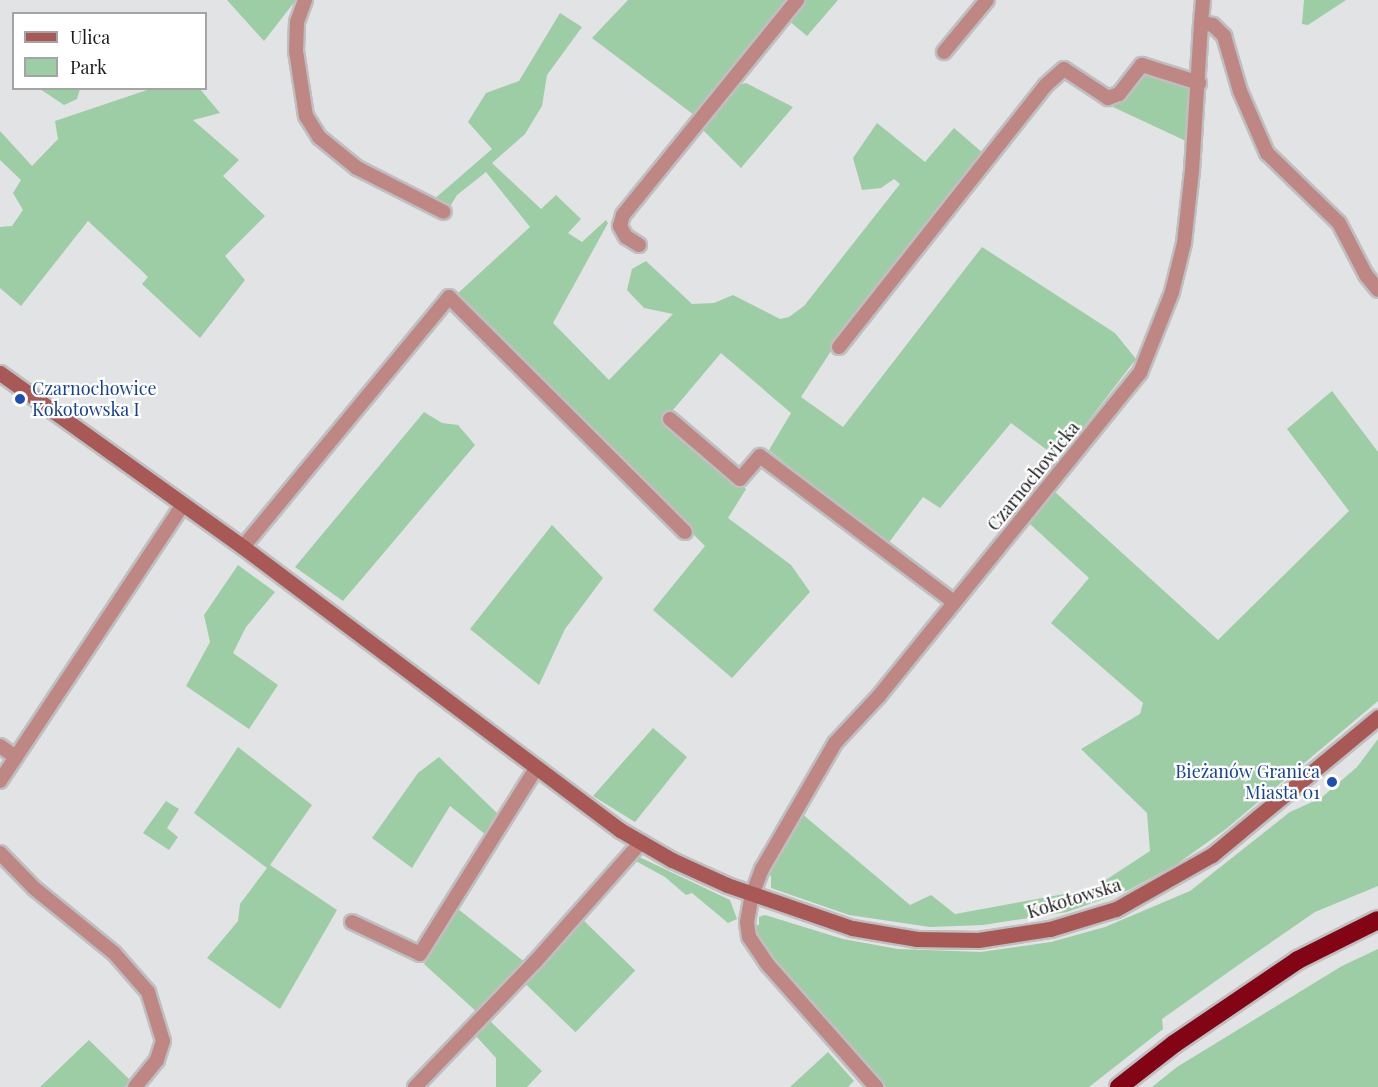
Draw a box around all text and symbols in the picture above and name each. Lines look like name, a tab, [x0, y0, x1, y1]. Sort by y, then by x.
legend	[12, 12, 207, 90]
text: Ulica	[70, 25, 110, 49]
text: Park	[70, 55, 107, 79]
place label: Czarnochowice Kokotowska I	[32, 378, 157, 420]
marker: Czarnochowice Kokotowska I	[13, 392, 27, 406]
street label: Czarnochowicka	[982, 417, 1084, 535]
place label: Bieżanów Granica Miasta 01	[1175, 761, 1320, 804]
marker: Bieżanów Granica Miasta 01	[1325, 775, 1339, 789]
street label: Kokotowska	[1024, 873, 1124, 923]

